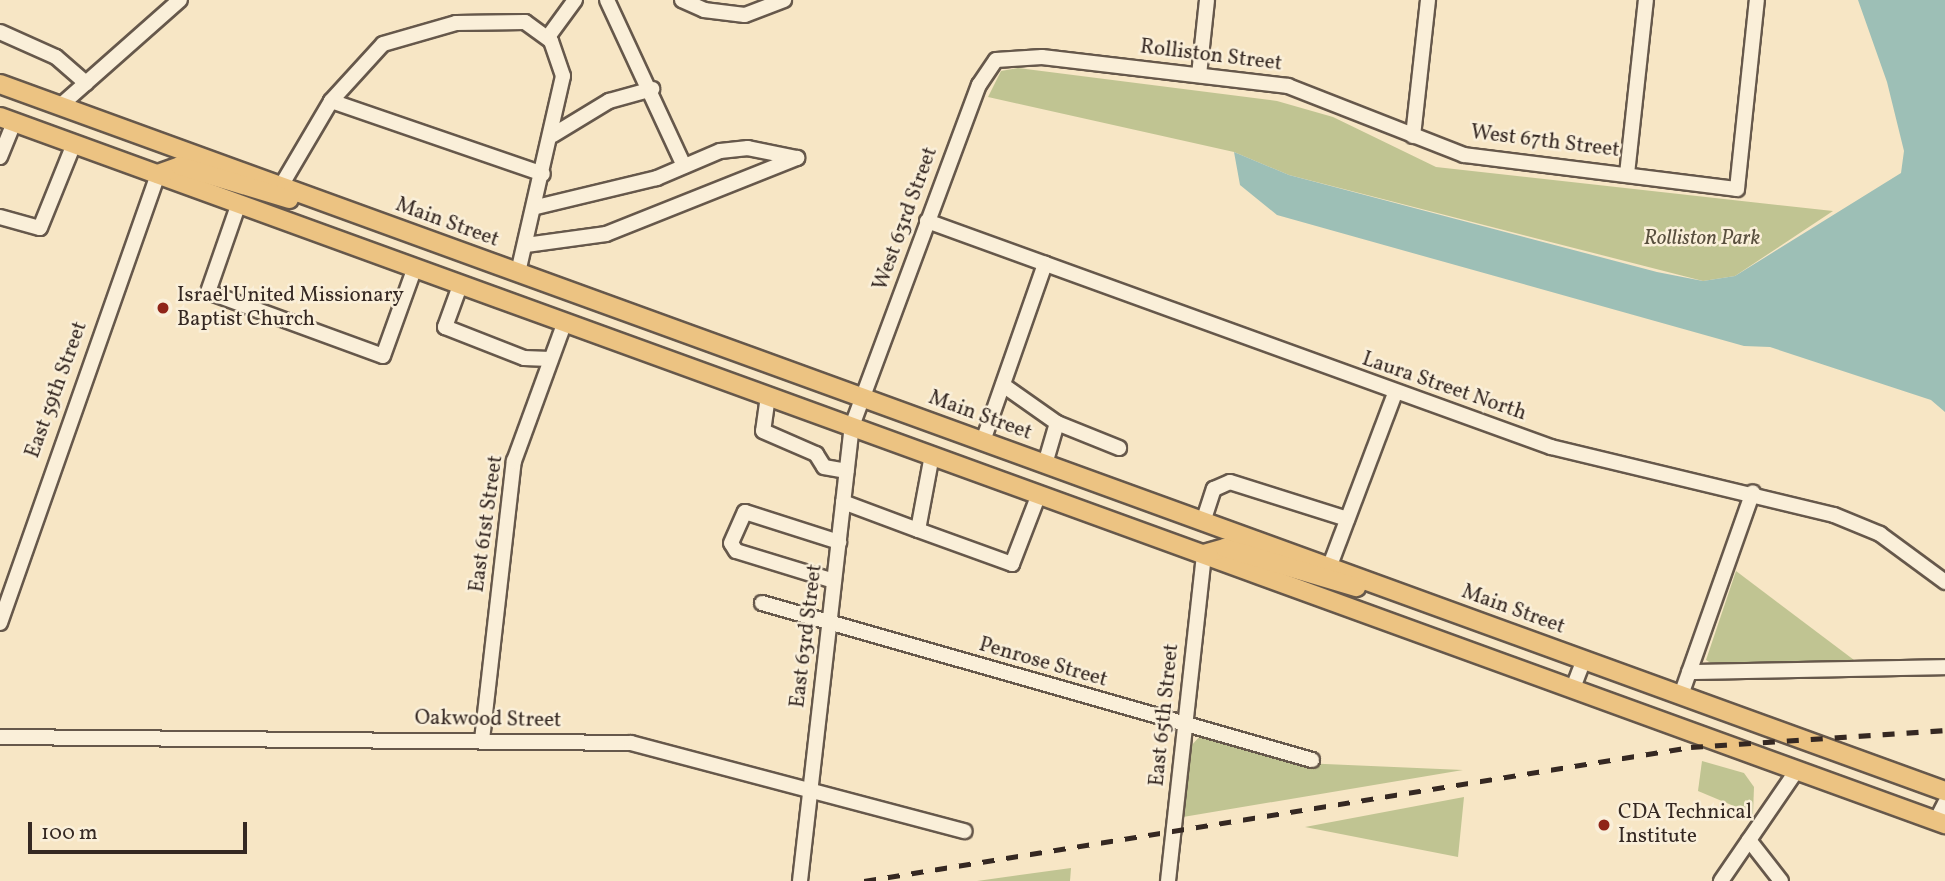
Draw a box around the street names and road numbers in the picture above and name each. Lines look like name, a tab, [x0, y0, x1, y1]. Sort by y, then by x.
street label: Rolliston Street	[1139, 35, 1283, 77]
street label: West 67th Street	[1469, 120, 1621, 164]
street label: West 63rd Street	[868, 144, 944, 294]
street label: Main Street	[392, 193, 502, 253]
street label: East 59th Street	[21, 318, 93, 462]
street label: Laura Street North	[1358, 347, 1530, 427]
street label: Main Street	[925, 386, 1035, 446]
street label: East 61st Street	[465, 454, 509, 594]
street label: East 63rd Street	[786, 563, 828, 709]
street label: Main Street	[1458, 580, 1568, 640]
street label: Penrose Street	[976, 633, 1110, 693]
street label: East 65th Street	[1145, 642, 1185, 788]
street label: Oakwood Street	[414, 706, 562, 734]

